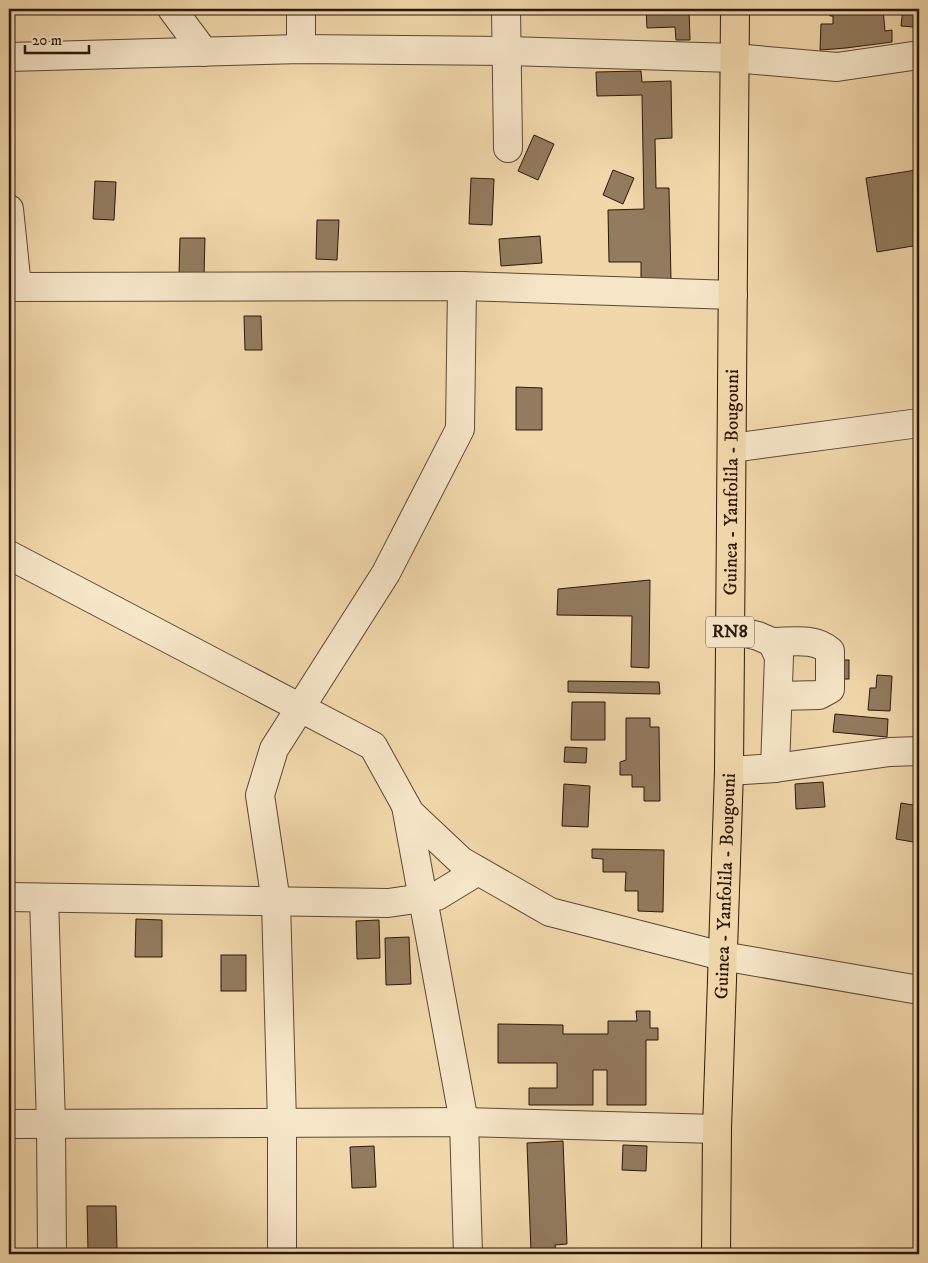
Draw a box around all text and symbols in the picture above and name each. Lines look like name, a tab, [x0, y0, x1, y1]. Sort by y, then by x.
scale bar	[25, 22, 89, 54]
text: 20 m	[32, 31, 62, 50]
street label: Guinea - Yanfolila - Bougouni	[719, 369, 744, 595]
road number: RN8	[706, 616, 754, 648]
street label: Guinea - Yanfolila - Bougouni	[710, 773, 740, 1000]

